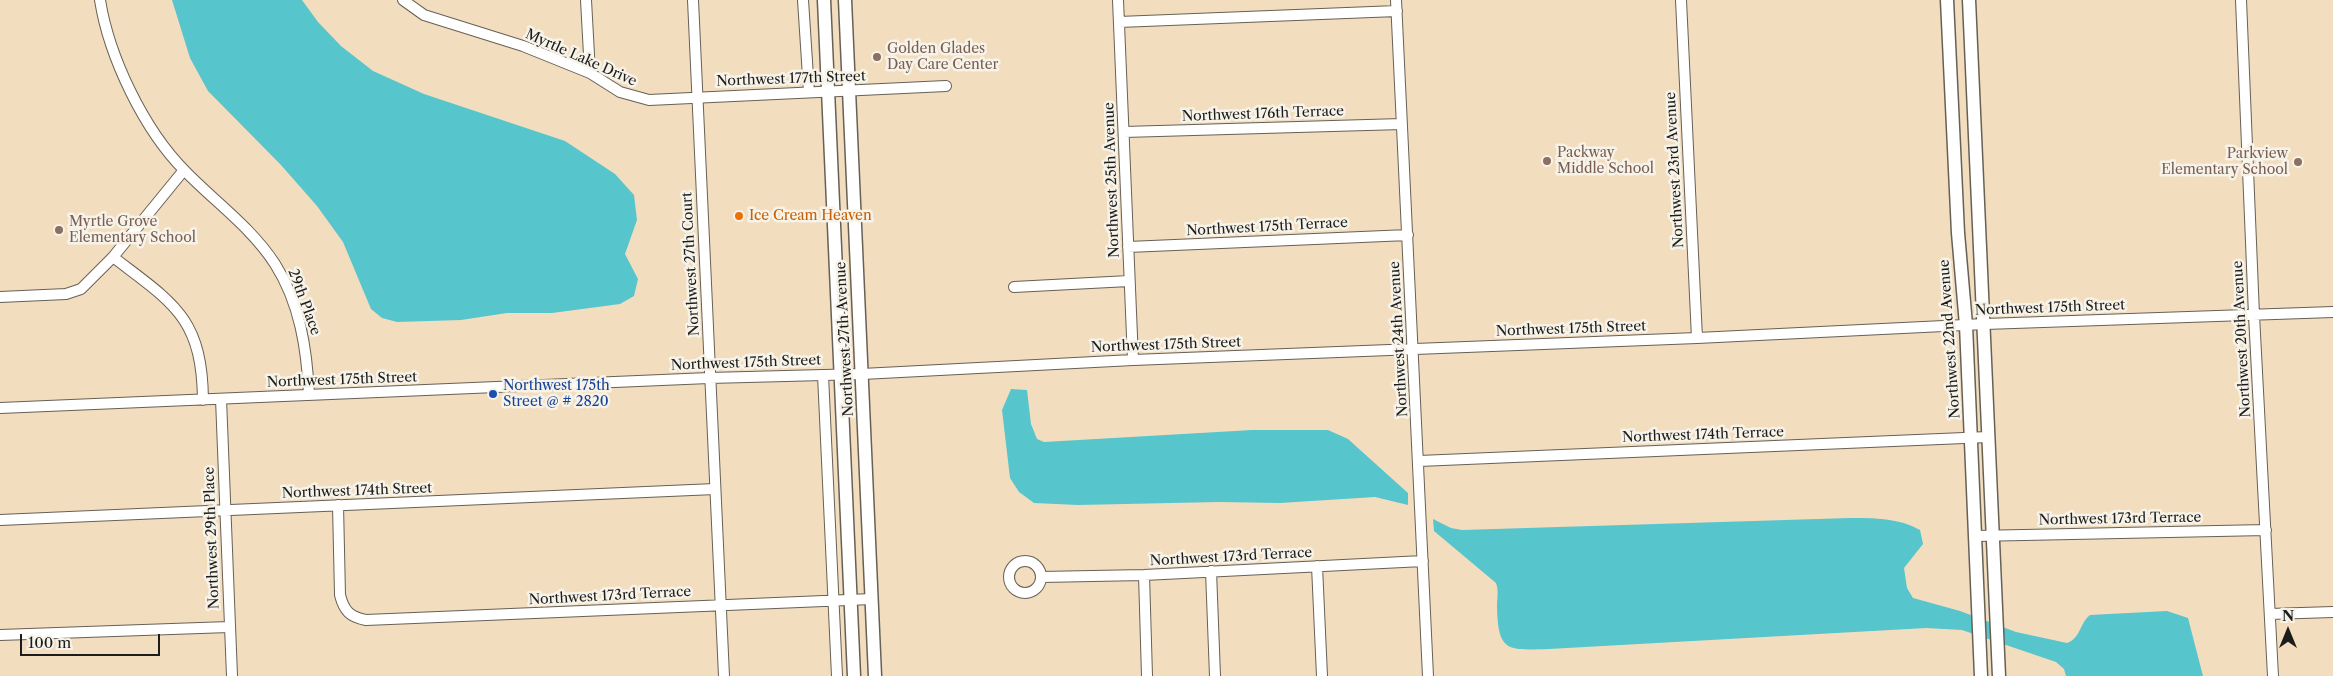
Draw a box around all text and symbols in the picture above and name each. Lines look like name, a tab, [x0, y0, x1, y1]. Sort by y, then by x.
street label: Myrtle Lake Drive	[523, 26, 639, 90]
place label: Golden Glades Day Care Center	[887, 41, 998, 74]
marker: Golden Glades Day Care Center	[871, 51, 883, 63]
street label: Northwest 177th Street	[716, 68, 866, 90]
street label: Northwest 23rd Avenue	[1663, 92, 1687, 248]
street label: Northwest 25th Avenue	[1101, 102, 1123, 258]
street label: Northwest 176th Terrace	[1182, 103, 1344, 125]
place label: Packway Middle School	[1557, 145, 1654, 178]
place label: Parkview Elementary School	[2161, 146, 2288, 178]
marker: Packway Middle School	[1541, 155, 1553, 167]
marker: Parkview Elementary School	[2292, 156, 2304, 168]
street label: Northwest 27th Court	[679, 192, 703, 336]
place label: Ice Cream Heaven	[749, 208, 872, 224]
marker: Ice Cream Heaven	[733, 210, 745, 222]
place label: Myrtle Grove Elementary School	[69, 214, 196, 246]
street label: Northwest 175th Terrace	[1186, 214, 1348, 240]
marker: Myrtle Grove Elementary School	[53, 224, 65, 236]
street label: Northwest 22nd Avenue	[1936, 259, 1964, 419]
street label: Northwest 20th Avenue	[2230, 260, 2254, 418]
street label: Northwest 27th Avenue	[833, 261, 857, 417]
street label: Northwest 24th Avenue	[1387, 261, 1411, 417]
street label: 29th Place	[284, 266, 324, 338]
street label: Northwest 175th Street	[1975, 297, 2125, 319]
street label: Northwest 175th Street	[1496, 318, 1646, 340]
street label: Northwest 175th Street	[1091, 334, 1241, 356]
street label: Northwest 175th Street	[671, 352, 821, 374]
street label: Northwest 175th Street	[267, 369, 417, 391]
place label: Northwest 175th Street @ # 2820	[503, 378, 610, 411]
marker: Northwest 175th Street @ # 2820	[487, 388, 499, 400]
street label: Northwest 174th Terrace	[1622, 424, 1784, 446]
street label: Northwest 29th Place	[201, 467, 223, 609]
street label: Northwest 174th Street	[282, 480, 432, 502]
street label: Northwest 173rd Terrace	[2039, 509, 2201, 529]
street label: Northwest 173rd Terrace	[1149, 544, 1313, 570]
street label: Northwest 173rd Terrace	[528, 583, 692, 609]
north arrow	[2263, 606, 2313, 656]
text: N	[2282, 607, 2294, 625]
scale bar	[22, 624, 162, 656]
text: 100 m	[28, 633, 71, 652]

